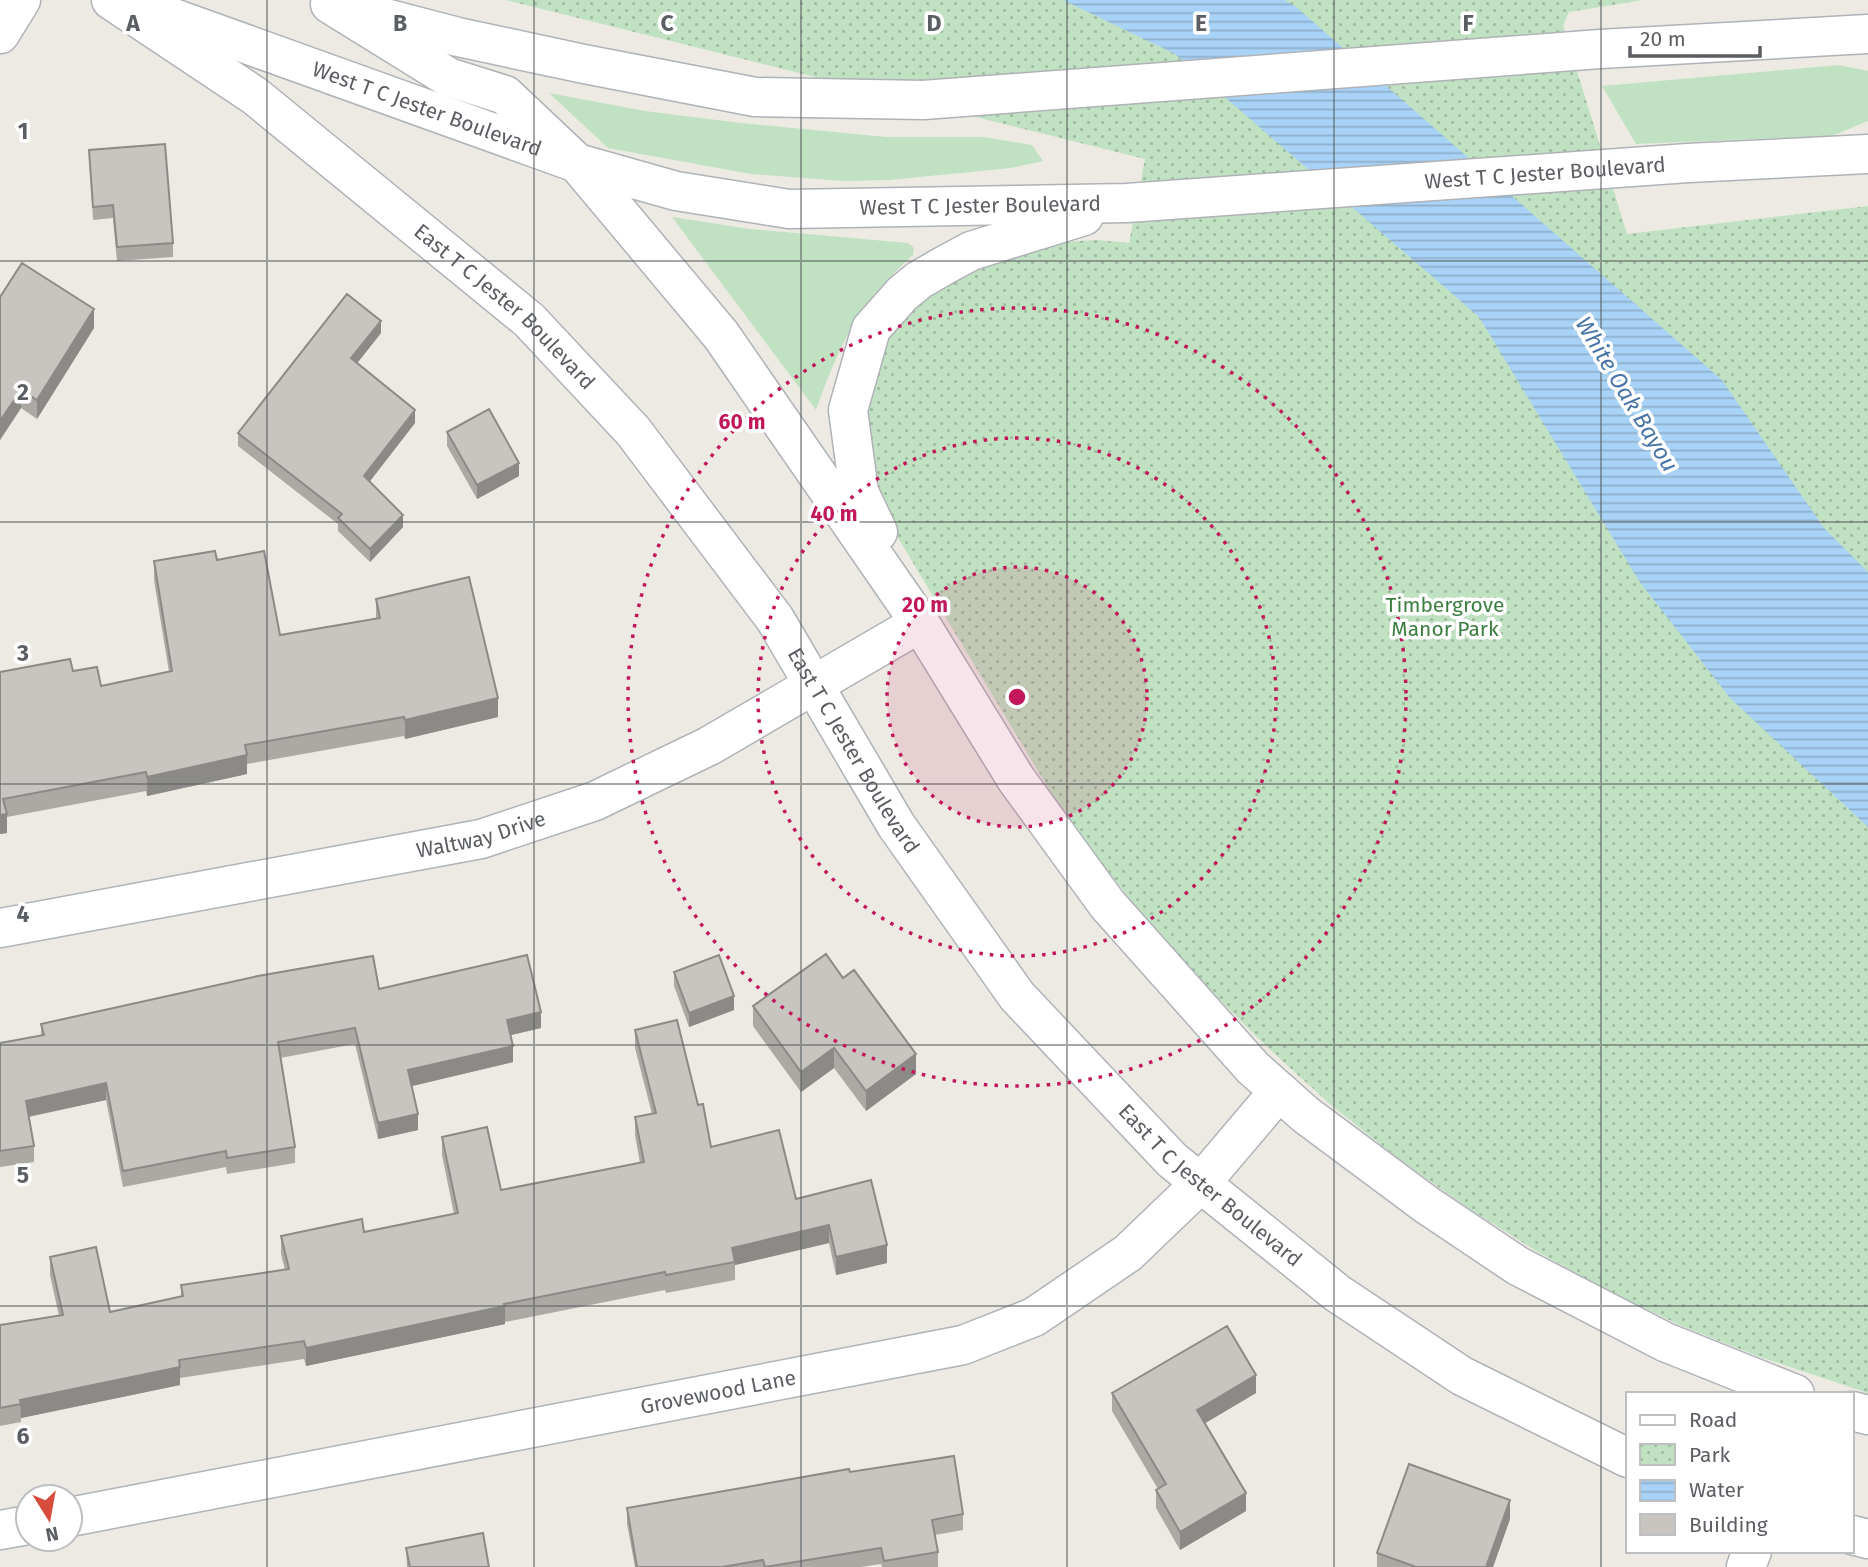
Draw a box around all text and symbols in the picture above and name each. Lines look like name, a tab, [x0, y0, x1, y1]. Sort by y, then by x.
text: A	[125, 9, 140, 37]
text: B	[393, 9, 407, 37]
text: C	[660, 9, 674, 37]
text: D	[927, 9, 942, 37]
text: E	[1195, 9, 1207, 37]
text: F	[1462, 9, 1474, 37]
scale bar	[1630, 14, 1759, 58]
text: 20 m	[1640, 26, 1686, 52]
street label: West T C Jester Boulevard	[309, 56, 545, 162]
text: 1	[18, 117, 28, 145]
street label: West T C Jester Boulevard	[1424, 152, 1667, 195]
street label: West T C Jester Boulevard	[859, 190, 1101, 221]
street label: East T C Jester Boulevard	[409, 218, 600, 395]
water label: White Oak Bayou	[1570, 311, 1684, 477]
text: 2	[17, 378, 29, 406]
text: 60 m	[719, 409, 765, 435]
text: 40 m	[811, 501, 857, 527]
text: 20 m	[902, 592, 948, 618]
park label: Timbergrove Manor Park	[1386, 592, 1504, 642]
text: 3	[16, 639, 29, 667]
street label: East T C Jester Boulevard	[782, 643, 925, 859]
centre of rings	[1005, 685, 1029, 709]
street label: Waltway Drive	[414, 805, 549, 864]
text: 4	[17, 900, 30, 928]
street label: East T C Jester Boulevard	[1113, 1098, 1307, 1272]
text: 5	[17, 1161, 29, 1189]
street label: Grovewood Lane	[638, 1364, 798, 1420]
legend	[1626, 1392, 1854, 1553]
text: Road	[1689, 1407, 1737, 1433]
text: 6	[17, 1422, 30, 1450]
text: Park	[1689, 1442, 1731, 1468]
text: Water	[1689, 1477, 1744, 1503]
north arrow	[14, 1483, 84, 1553]
text: Building	[1689, 1512, 1768, 1538]
text: N	[44, 1522, 61, 1547]

